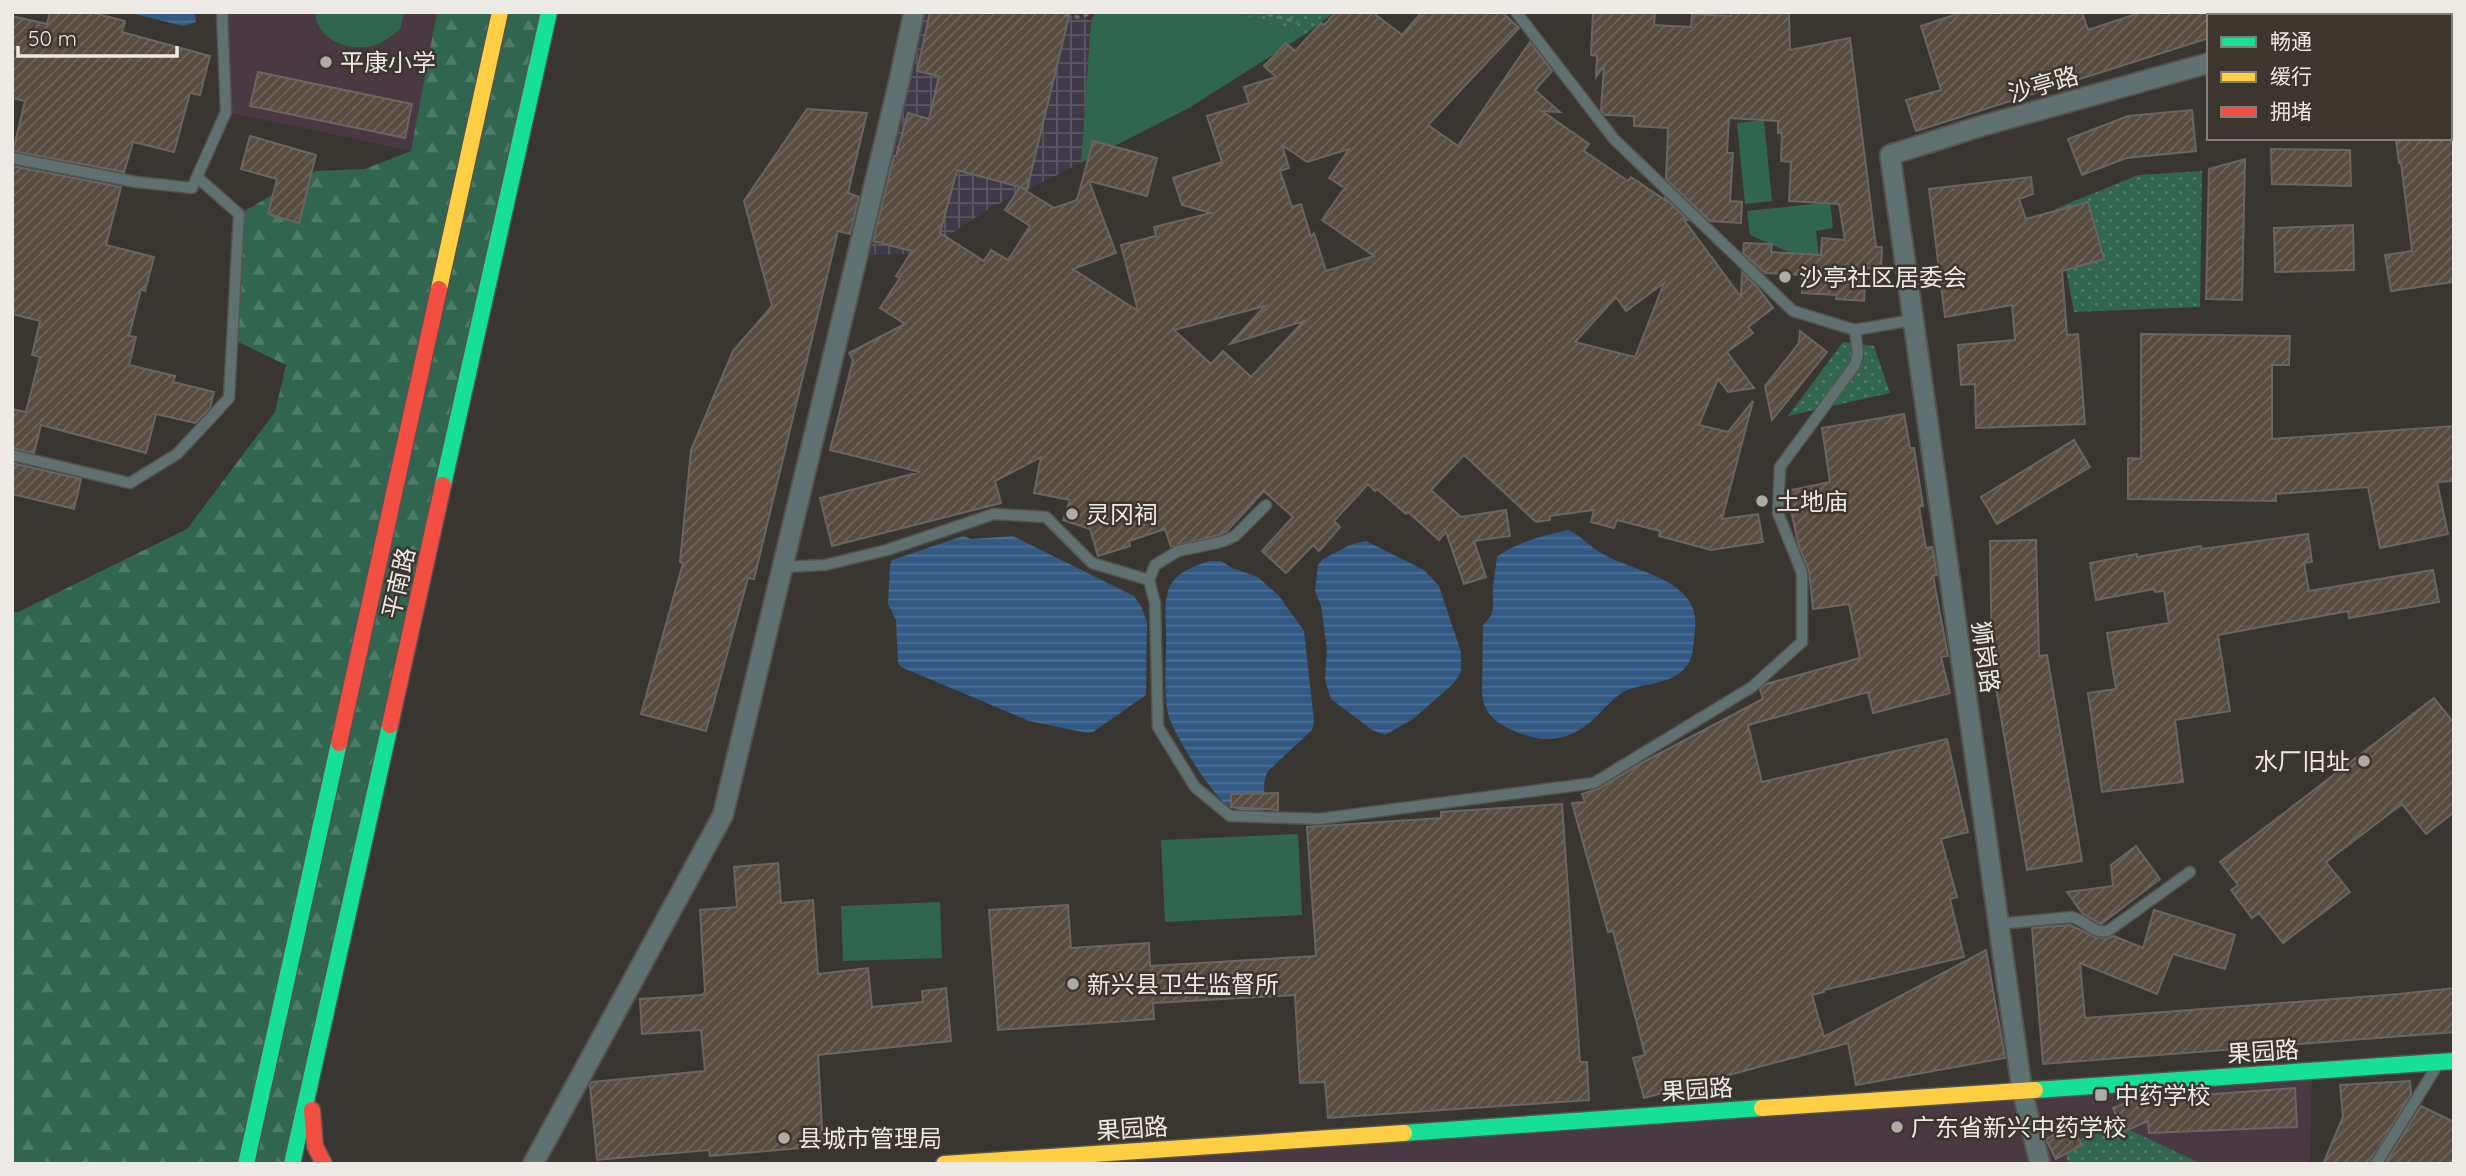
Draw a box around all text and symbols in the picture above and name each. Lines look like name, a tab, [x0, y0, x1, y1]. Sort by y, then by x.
scale bar	[18, 14, 177, 58]
legend	[2207, 14, 2452, 140]
text: 50 m	[28, 25, 77, 51]
text: 畅通	[2270, 28, 2312, 54]
place label: 平康小学	[340, 47, 436, 77]
marker: 平康小学	[318, 54, 334, 70]
street label: 沙亭路	[2004, 60, 2082, 108]
text: 缓行	[2270, 63, 2312, 89]
text: 拥堵	[2270, 98, 2312, 124]
place label: 沙亭社区居委会	[1799, 262, 1967, 292]
marker: 沙亭社区居委会	[1777, 269, 1793, 285]
place label: 土地庙	[1776, 486, 1848, 516]
marker: 土地庙	[1754, 493, 1770, 509]
place label: 灵冈祠	[1086, 499, 1158, 529]
marker: 灵冈祠	[1064, 506, 1080, 522]
street label: 平南路	[375, 545, 421, 621]
street label: 狮岗路	[1966, 619, 2006, 695]
place label: 水厂旧址	[2254, 746, 2350, 776]
marker: 水厂旧址	[2356, 753, 2372, 769]
place label: 新兴县卫生监督所	[1087, 969, 1279, 999]
marker: 新兴县卫生监督所	[1065, 976, 1081, 992]
street label: 果园路	[2226, 1034, 2300, 1068]
street label: 果园路	[1660, 1072, 1734, 1106]
place label: 中药学校	[2115, 1080, 2211, 1110]
marker: 中药学校	[2093, 1087, 2109, 1103]
street label: 果园路	[1095, 1111, 1169, 1145]
place label: 广东省新兴中药学校	[1911, 1112, 2127, 1142]
marker: 广东省新兴中药学校	[1889, 1119, 1905, 1135]
place label: 县城市管理局	[798, 1123, 942, 1153]
marker: 县城市管理局	[776, 1130, 792, 1146]

